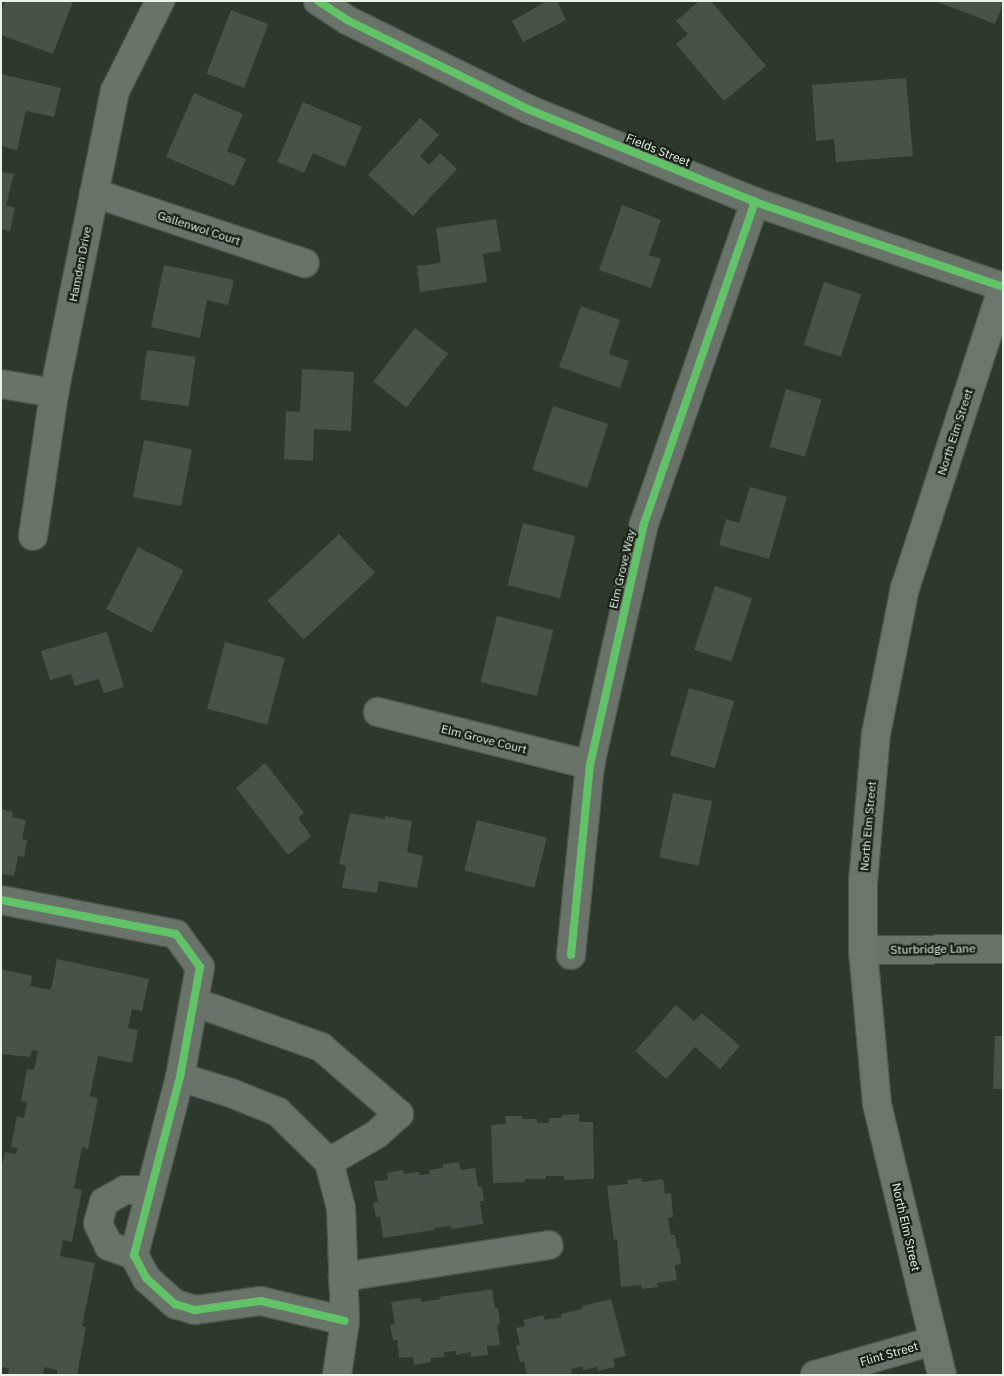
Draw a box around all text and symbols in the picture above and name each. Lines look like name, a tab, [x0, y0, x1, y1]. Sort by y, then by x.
street label: Fields Street	[624, 131, 692, 169]
street label: Gallenwol Court	[156, 208, 242, 248]
street label: Hamden Drive	[66, 225, 94, 303]
street label: North Elm Street	[934, 387, 976, 477]
street label: Elm Grove Way	[606, 528, 638, 610]
street label: Elm Grove Court	[440, 721, 528, 757]
street label: North Elm Street	[857, 781, 879, 871]
street label: Sturbridge Lane	[890, 941, 976, 957]
street label: North Elm Street	[889, 1182, 923, 1272]
street label: Flint Street	[858, 1339, 920, 1369]

